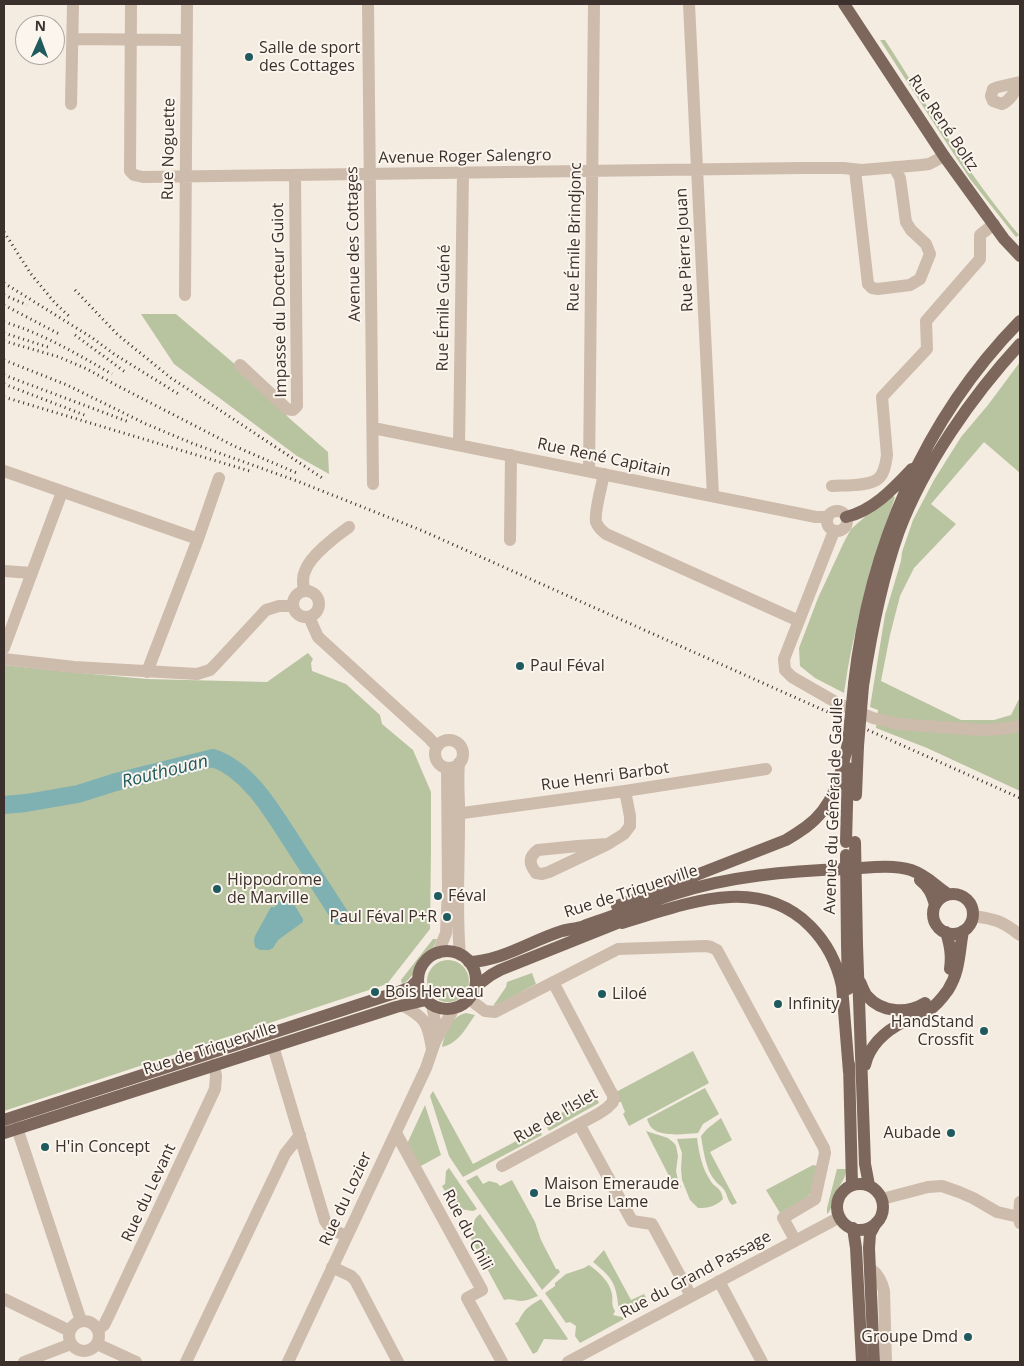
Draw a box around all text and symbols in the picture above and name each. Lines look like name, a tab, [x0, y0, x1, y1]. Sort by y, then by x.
north arrow	[15, 15, 65, 65]
text: N	[34, 16, 47, 35]
place label: Salle de sport des Cottages	[259, 38, 360, 76]
marker: Salle de sport des Cottages	[243, 51, 255, 63]
street label: Rue René Boltz	[904, 71, 982, 175]
street label: Rue Noguette	[159, 98, 179, 200]
street label: Avenue Roger Salengro	[378, 146, 552, 168]
street label: Rue Émile Brindjonc	[564, 162, 586, 312]
street label: Avenue des Cottages	[343, 166, 365, 322]
street label: Rue Pierre Jouan	[672, 188, 698, 312]
street label: Impasse du Docteur Guiot	[269, 202, 291, 398]
street label: Rue Émile Guéné	[433, 244, 455, 372]
street label: Rue René Capitain	[536, 434, 672, 482]
place label: Paul Féval	[530, 656, 605, 676]
marker: Paul Féval	[514, 660, 526, 672]
street label: Avenue du Général de Gaulle	[821, 697, 847, 915]
water label: Routhouan	[120, 751, 210, 793]
street label: Rue Henri Barbot	[540, 759, 670, 795]
street label: Rue de Triquerville	[562, 861, 700, 923]
place label: Hippodrome de Marville	[227, 870, 322, 908]
marker: Hippodrome de Marville	[211, 883, 223, 895]
place label: Féval	[448, 886, 486, 906]
marker: Féval	[432, 890, 444, 902]
place label: Paul Féval P+R	[330, 907, 437, 927]
marker: Paul Féval P+R	[441, 911, 453, 923]
place label: Bois Herveau	[385, 982, 484, 1002]
place label: Liloé	[612, 984, 647, 1004]
marker: Bois Herveau	[369, 986, 381, 998]
marker: Liloé	[596, 988, 608, 1000]
place label: Infinity	[788, 994, 839, 1014]
marker: Infinity	[772, 998, 784, 1010]
place label: HandStand Crossfit	[891, 1012, 974, 1050]
street label: Rue de Triquerville	[141, 1018, 279, 1080]
marker: HandStand Crossfit	[978, 1025, 990, 1037]
street label: Rue de l’Islet	[511, 1084, 601, 1148]
place label: Aubade	[884, 1123, 941, 1143]
marker: Aubade	[945, 1127, 957, 1139]
place label: H'in Concept	[55, 1137, 150, 1157]
marker: H'in Concept	[39, 1141, 51, 1153]
street label: Rue du Levant	[118, 1141, 180, 1245]
street label: Rue du Lozier	[316, 1149, 376, 1249]
place label: Maison Emeraude Le Brise Lame	[544, 1174, 679, 1212]
street label: Rue du Chili	[438, 1186, 496, 1274]
marker: Maison Emeraude Le Brise Lame	[528, 1187, 540, 1199]
street label: Rue du Grand Passage	[617, 1227, 775, 1323]
place label: Groupe Dmd	[861, 1327, 958, 1347]
marker: Groupe Dmd	[962, 1331, 974, 1343]

